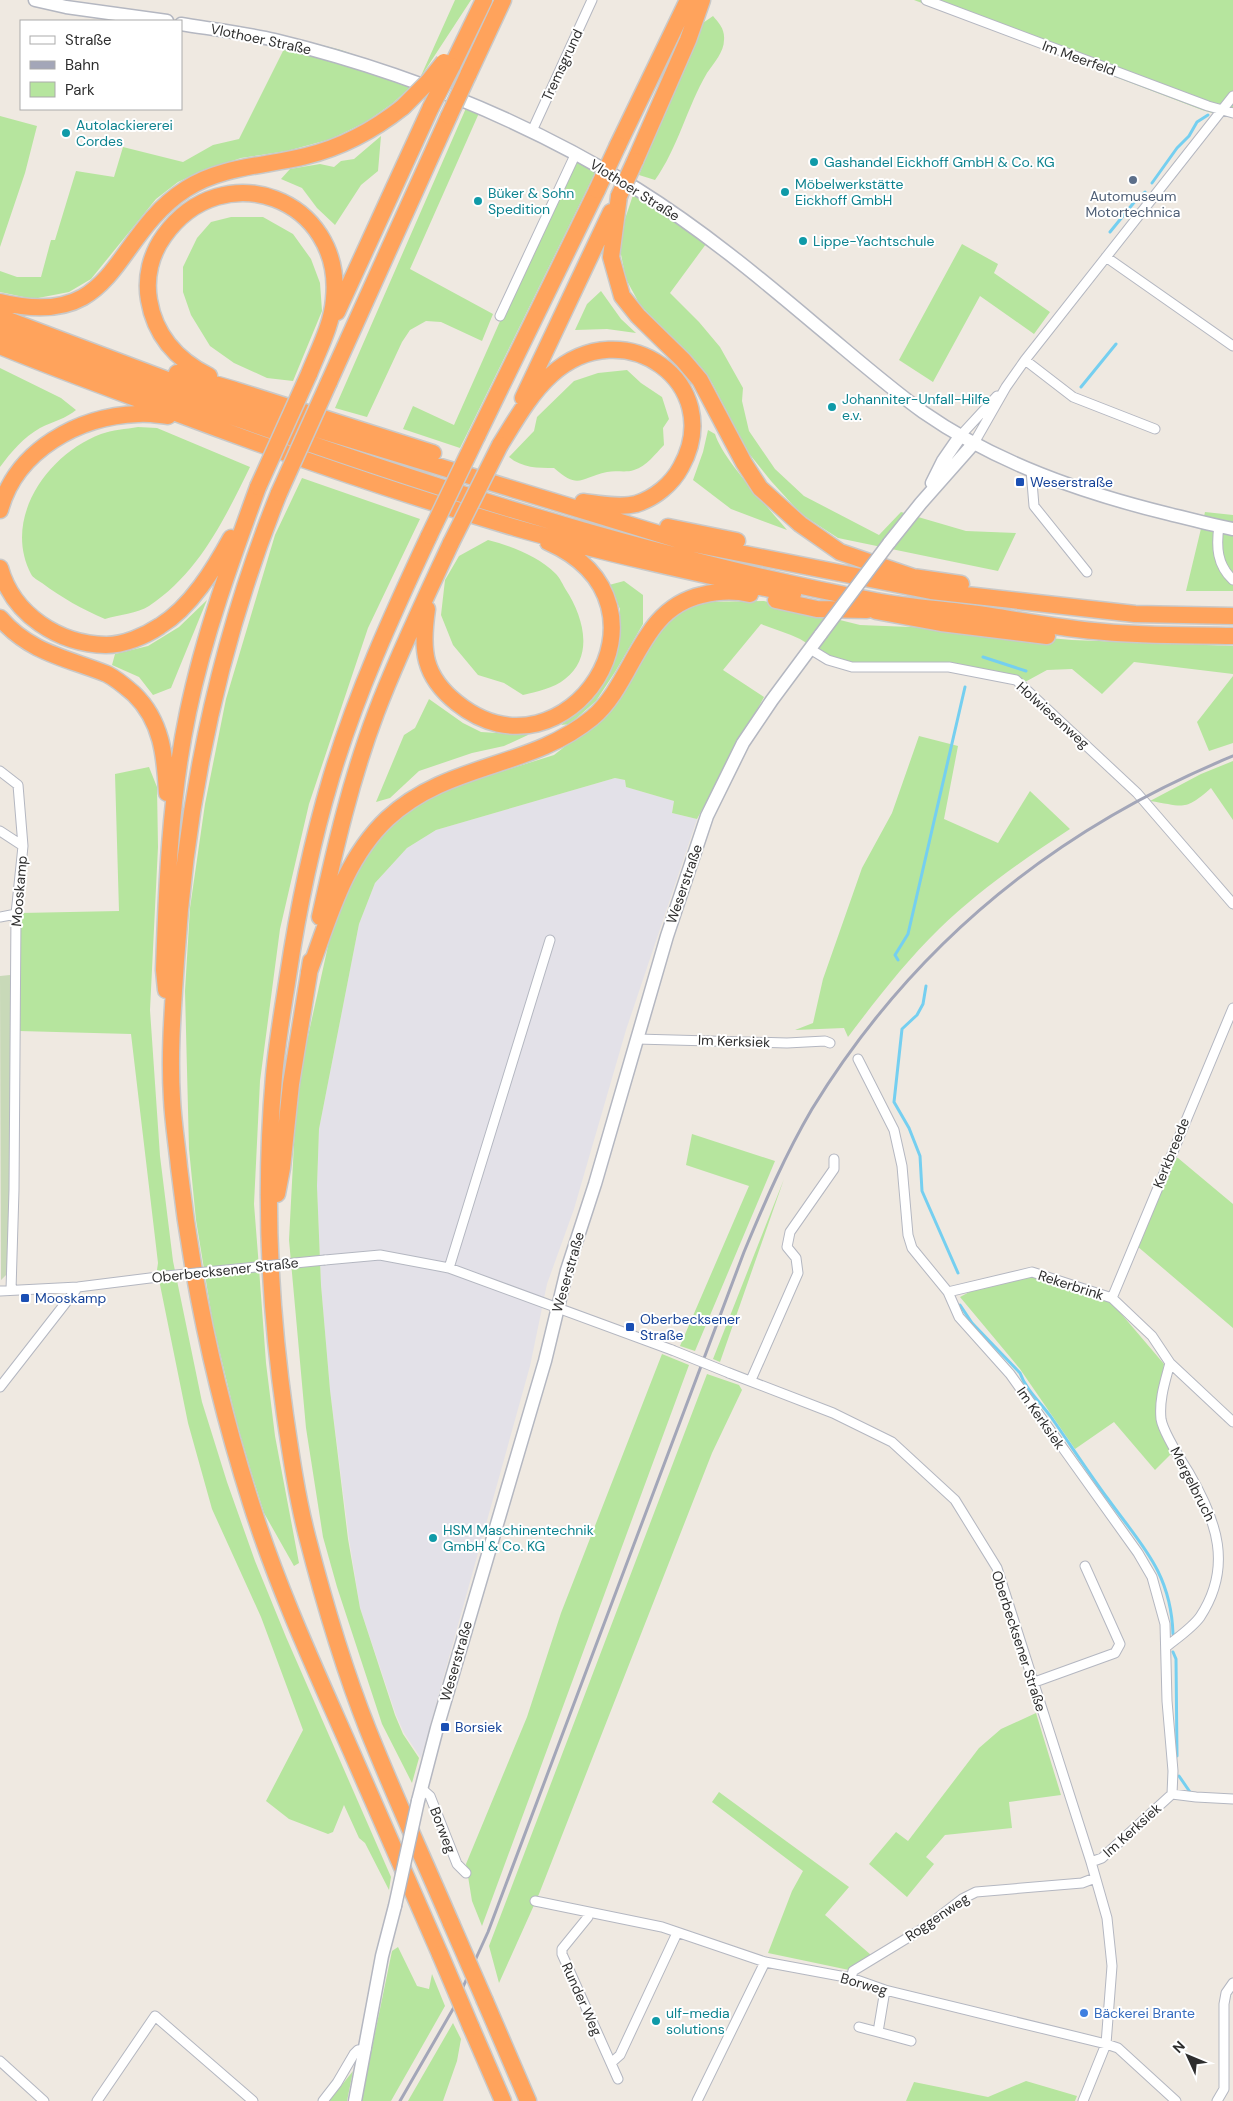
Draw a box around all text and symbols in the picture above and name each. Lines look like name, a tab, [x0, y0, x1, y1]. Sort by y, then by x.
legend	[20, 20, 182, 110]
street label: Vlothoer Straße	[209, 20, 313, 58]
street label: Tremsgrund	[538, 26, 586, 104]
text: Straße	[65, 30, 112, 50]
street label: Im Meerfeld	[1040, 36, 1118, 80]
text: Bahn	[65, 55, 99, 75]
text: Park	[65, 80, 95, 100]
place label: Autolackiererei Cordes	[76, 116, 173, 150]
marker: Autolackiererei Cordes	[60, 127, 72, 139]
place label: Gashandel Eickhoff GmbH & Co. KG	[824, 153, 1055, 171]
street label: Vlothoer Straße	[587, 155, 683, 225]
marker: Gashandel Eickhoff GmbH & Co. KG	[808, 156, 820, 168]
marker: Automuseum Motortechnica	[1127, 174, 1139, 186]
place label: Möbelwerkstätte Eickhoff GmbH	[795, 175, 904, 209]
place label: Büker & Sohn Spedition	[488, 184, 574, 218]
marker: Möbelwerkstätte Eickhoff GmbH	[779, 186, 791, 198]
place label: Automuseum Motortechnica	[1086, 187, 1180, 221]
marker: Büker & Sohn Spedition	[472, 195, 484, 207]
place label: Lippe-Yachtschule	[813, 232, 934, 250]
marker: Lippe-Yachtschule	[797, 235, 809, 247]
place label: Johanniter-Unfall-Hilfe e.v.	[842, 390, 990, 424]
marker: Johanniter-Unfall-Hilfe e.v.	[826, 401, 838, 413]
place label: Weserstraße	[1030, 473, 1113, 491]
marker: Weserstraße	[1014, 476, 1026, 488]
street label: Holwiesenweg	[1013, 677, 1093, 753]
street label: Weserstraße	[662, 842, 706, 926]
street label: Mooskamp	[7, 854, 31, 927]
street label: Im Kerksiek	[698, 1031, 770, 1051]
street label: Kerkbreede	[1149, 1115, 1193, 1191]
street label: Weserstraße	[548, 1230, 588, 1314]
street label: Oberbecksener Straße	[151, 1253, 299, 1287]
street label: Rekerbrink	[1036, 1266, 1106, 1304]
place label: Mooskamp	[35, 1289, 106, 1307]
marker: Mooskamp	[19, 1292, 31, 1304]
place label: Oberbecksener Straße	[640, 1310, 740, 1344]
marker: Oberbecksener Straße	[624, 1321, 636, 1333]
street label: Im Kerksiek	[1013, 1383, 1069, 1453]
street label: Mergelbruch	[1167, 1444, 1219, 1524]
place label: HSM Maschinentechnik GmbH & Co. KG	[443, 1521, 594, 1555]
marker: HSM Maschinentechnik GmbH & Co. KG	[427, 1532, 439, 1544]
street label: Oberbecksener Straße	[988, 1568, 1050, 1714]
street label: Weserstraße	[436, 1619, 476, 1703]
place label: Borsiek	[455, 1718, 502, 1736]
marker: Borsiek	[439, 1721, 451, 1733]
street label: Im Kerksiek	[1099, 1799, 1165, 1861]
street label: Borweg	[426, 1804, 460, 1856]
street label: Roggenweg	[902, 1889, 973, 1945]
street label: Runder Weg	[558, 1959, 606, 2039]
street label: Borweg	[838, 1969, 890, 1999]
place label: ulf-media solutions	[666, 2004, 730, 2038]
place label: Bäckerei Brante	[1094, 2004, 1195, 2022]
marker: Bäckerei Brante	[1078, 2007, 1090, 2019]
marker: ulf-media solutions	[650, 2015, 662, 2027]
north arrow	[1163, 2031, 1213, 2081]
text: N	[1169, 2037, 1189, 2057]

